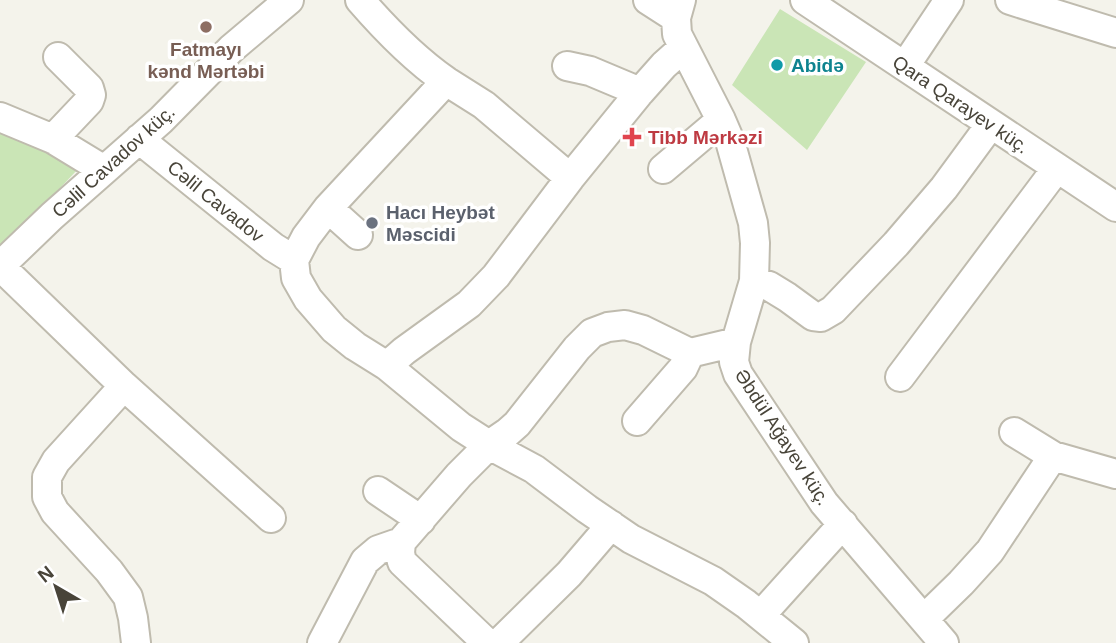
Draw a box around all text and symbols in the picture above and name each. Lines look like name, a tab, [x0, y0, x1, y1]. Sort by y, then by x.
marker: Fatmayı kənd Mərtəbi	[198, 19, 214, 35]
place label: Fatmayı kənd Mərtəbi	[147, 39, 265, 82]
street label: Qara Qarayev küç.	[889, 51, 1033, 158]
place label: Abidə	[791, 55, 844, 76]
marker: Abidə	[769, 57, 785, 73]
street label: Cəlil Cavadov küç.	[48, 101, 179, 222]
marker: Tibb Mərkəzi	[622, 127, 642, 147]
place label: Tibb Mərkəzi	[648, 127, 763, 148]
street label: Cəlil Cavadov	[164, 156, 268, 247]
place label: Hacı Heybət Məscidi	[386, 202, 495, 245]
marker: Hacı Heybət Məscidi	[364, 215, 380, 231]
street label: Əbdül Ağayev küç.	[731, 365, 834, 509]
north arrow	[21, 552, 91, 622]
text: N	[34, 562, 58, 587]

